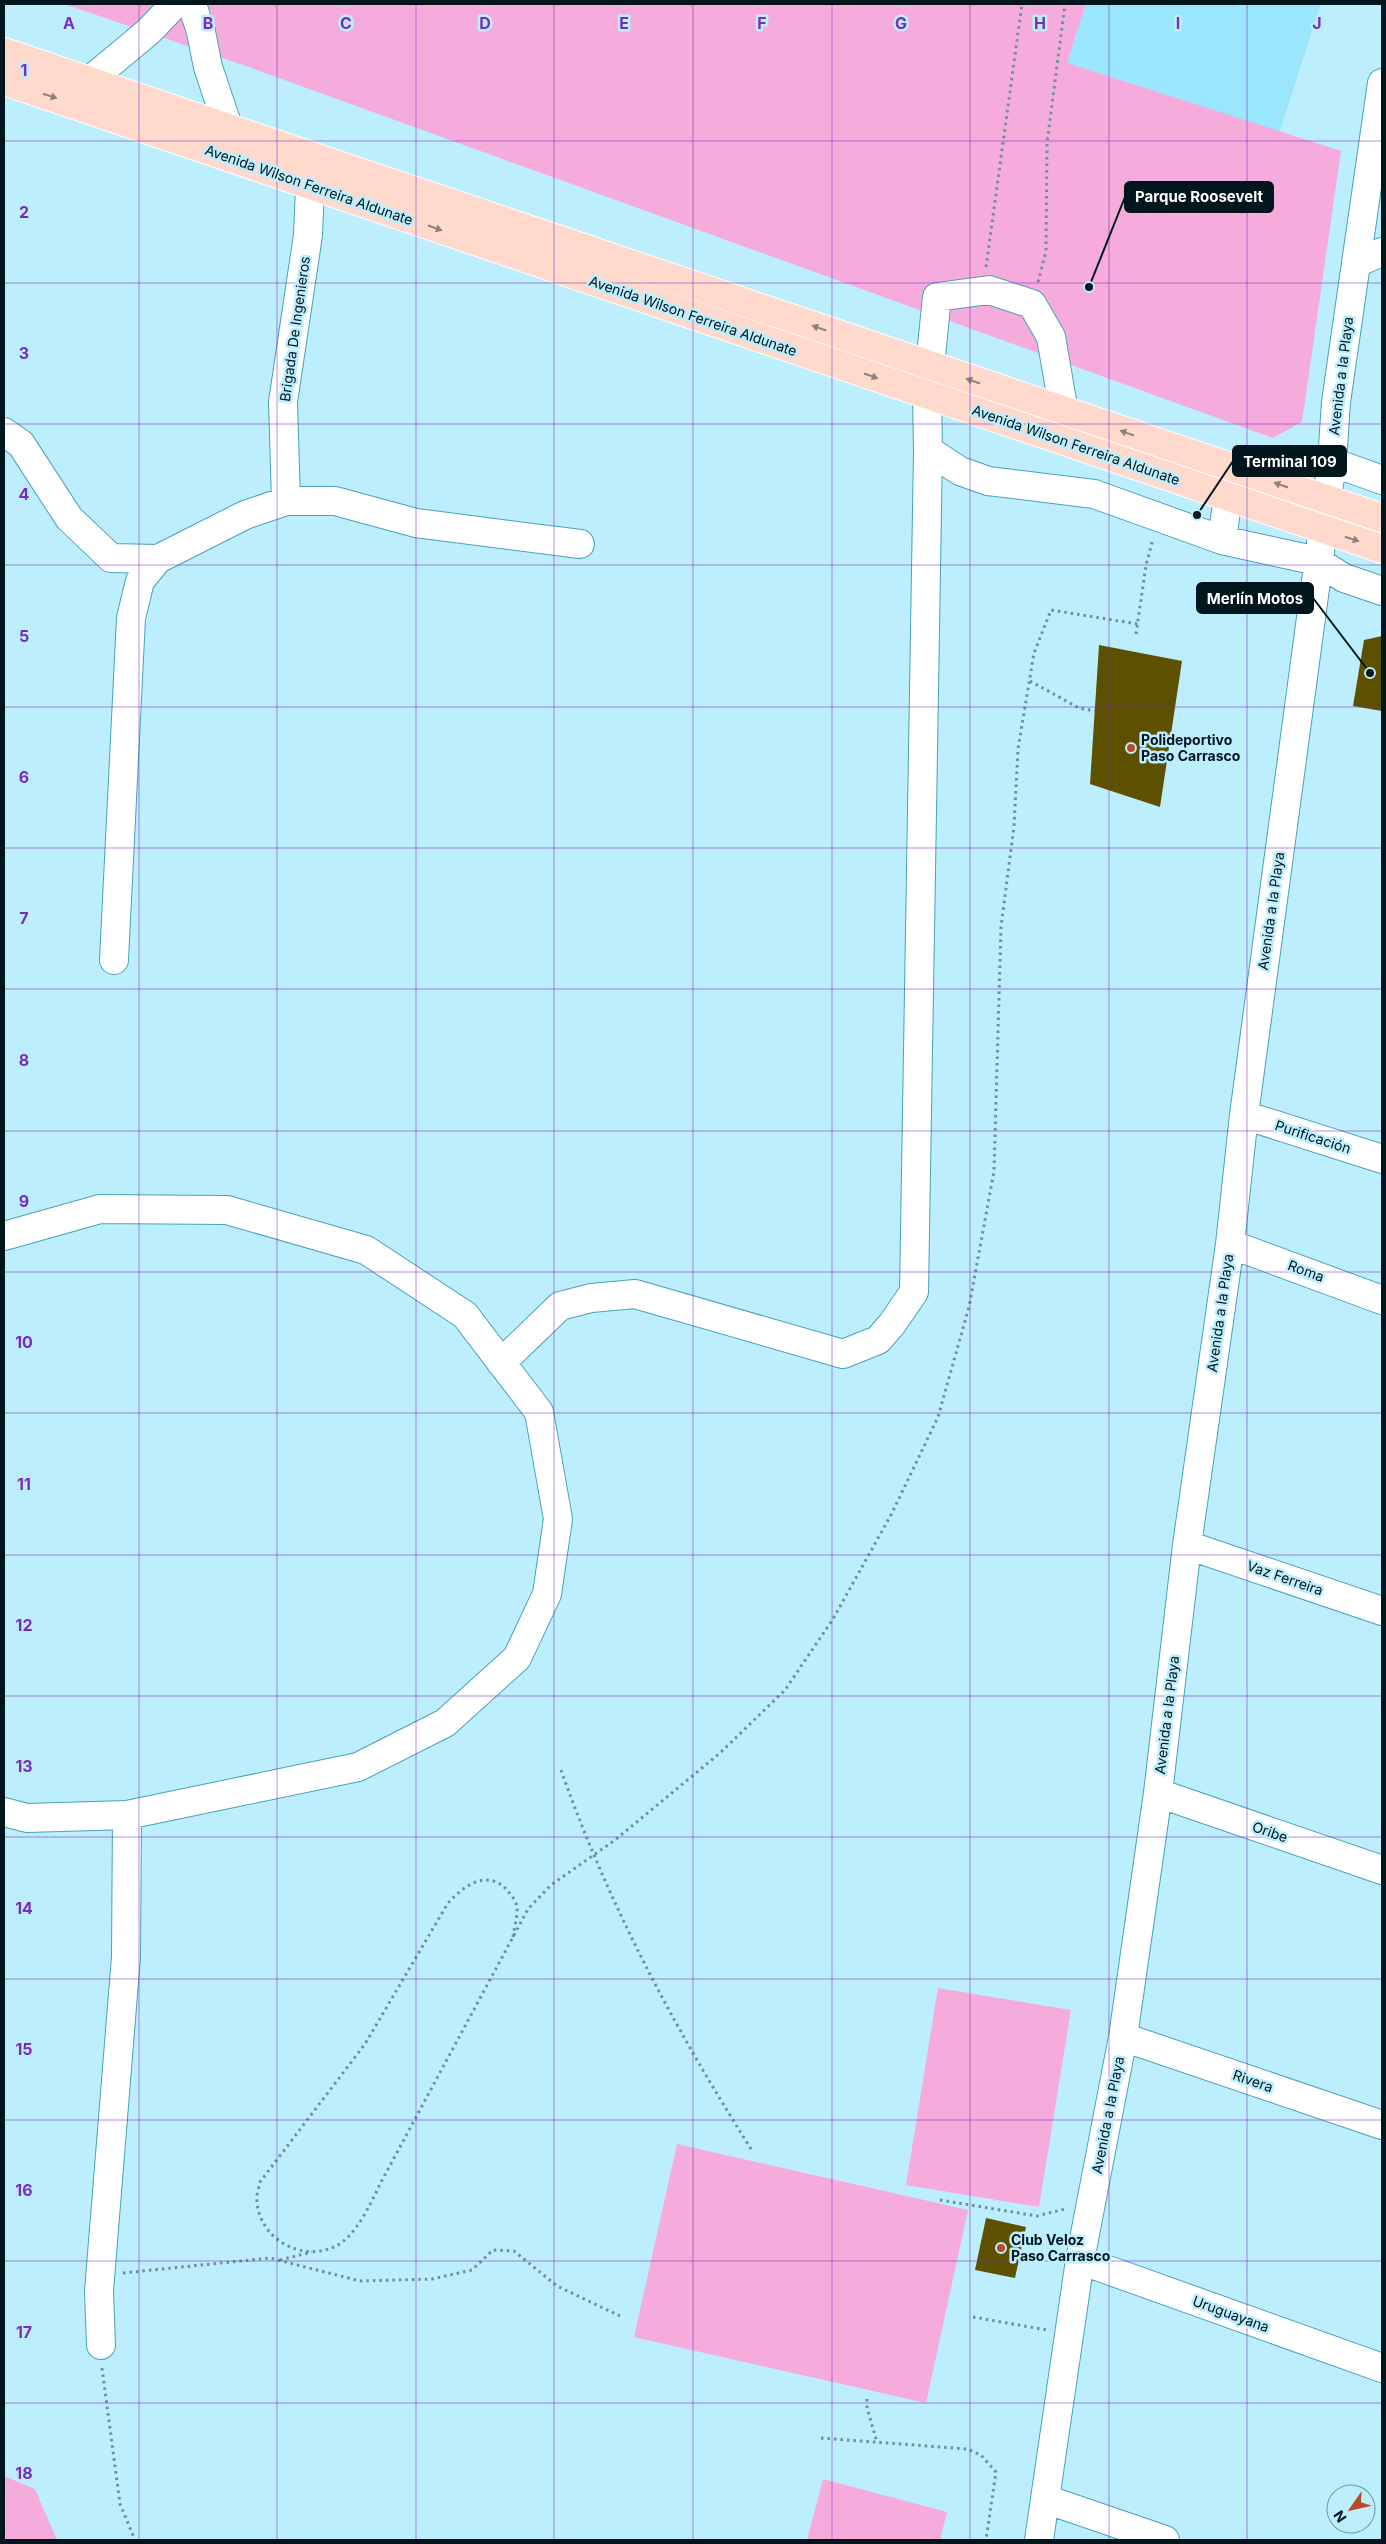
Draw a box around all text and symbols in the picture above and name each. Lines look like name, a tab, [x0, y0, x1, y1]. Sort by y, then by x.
text: A	[63, 13, 75, 33]
text: B	[203, 13, 213, 33]
text: C	[340, 13, 352, 33]
text: D	[479, 13, 491, 33]
text: E	[619, 13, 629, 33]
text: F	[757, 13, 767, 33]
text: G	[895, 13, 907, 33]
text: H	[1034, 13, 1046, 33]
text: I	[1176, 13, 1180, 33]
text: J	[1312, 13, 1322, 33]
text: 1	[21, 60, 27, 80]
one-way arrow	[43, 92, 58, 100]
street label: Avenida Wilson Ferreira Aldunate	[203, 141, 415, 228]
callout: Parque Roosevelt	[1125, 182, 1273, 212]
text: Parque Roosevelt	[1135, 187, 1263, 206]
text: 2	[19, 202, 29, 222]
one-way arrow	[428, 225, 443, 233]
street label: Brigada De Ingenieros	[276, 255, 313, 403]
street label: Avenida Wilson Ferreira Aldunate	[587, 272, 799, 359]
street label: Avenida a la Playa	[1325, 316, 1356, 436]
one-way arrow	[811, 324, 826, 332]
text: 3	[19, 343, 29, 363]
one-way arrow	[864, 372, 879, 380]
one-way arrow	[965, 376, 980, 384]
street label: Avenida Wilson Ferreira Aldunate	[970, 401, 1182, 488]
one-way arrow	[1119, 428, 1134, 436]
callout: Terminal 109	[1233, 446, 1346, 476]
text: Terminal 109	[1243, 452, 1337, 471]
one-way arrow	[1273, 480, 1288, 488]
text: 4	[19, 484, 30, 504]
one-way arrow	[1344, 536, 1359, 544]
callout: Merlín Motos	[1197, 583, 1313, 613]
text: Merlín Motos	[1207, 589, 1303, 608]
text: 5	[19, 626, 29, 646]
place label: Polideportivo Paso Carrasco	[1141, 731, 1241, 764]
marker: Polideportivo Paso Carrasco	[1125, 742, 1137, 754]
text: 6	[19, 767, 29, 787]
street label: Avenida a la Playa	[1254, 851, 1287, 971]
text: 7	[19, 908, 29, 928]
text: 8	[19, 1050, 29, 1070]
street label: Purificación	[1273, 1116, 1353, 1157]
text: 9	[19, 1191, 29, 1211]
street label: Avenida a la Playa	[1203, 1253, 1236, 1373]
street label: Roma	[1286, 1256, 1327, 1285]
text: 10	[15, 1332, 33, 1352]
text: 11	[17, 1474, 31, 1494]
street label: Vaz Ferreira	[1245, 1557, 1326, 1599]
text: 12	[16, 1615, 32, 1635]
street label: Avenida a la Playa	[1151, 1655, 1182, 1775]
text: 13	[15, 1756, 33, 1776]
street label: Oribe	[1250, 1818, 1290, 1845]
text: 14	[15, 1898, 33, 1918]
text: 15	[15, 2039, 33, 2059]
street label: Avenida a la Playa	[1088, 2055, 1127, 2175]
street label: Rivera	[1231, 2066, 1275, 2095]
text: 16	[15, 2180, 33, 2200]
place label: Club Veloz Paso Carrasco	[1011, 2231, 1111, 2264]
marker: Club Veloz Paso Carrasco	[995, 2242, 1007, 2254]
street label: Uruguayana	[1191, 2292, 1272, 2335]
text: 17	[16, 2322, 32, 2342]
text: 18	[15, 2463, 33, 2483]
north arrow	[1326, 2484, 1376, 2534]
text: N	[1330, 2507, 1350, 2526]

